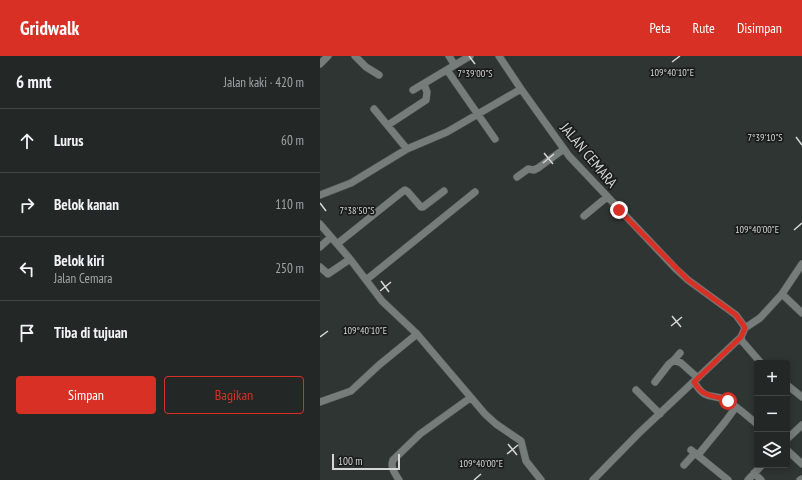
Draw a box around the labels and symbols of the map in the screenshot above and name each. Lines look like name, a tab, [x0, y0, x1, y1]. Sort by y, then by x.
text: 109°40'10"E	[650, 66, 694, 79]
text: 7°39'00"S	[458, 67, 492, 80]
street label: JALAN CEMARA	[556, 118, 622, 192]
text: 7°39'10"S	[748, 131, 782, 144]
route end	[610, 201, 628, 219]
text: 7°38'50"S	[340, 204, 374, 217]
text: 109°40'00"E	[735, 223, 779, 236]
text: 109°40'10"E	[343, 324, 387, 337]
route start	[719, 392, 737, 410]
scale bar	[332, 452, 400, 471]
text: 109°40'00"E	[459, 457, 503, 470]

